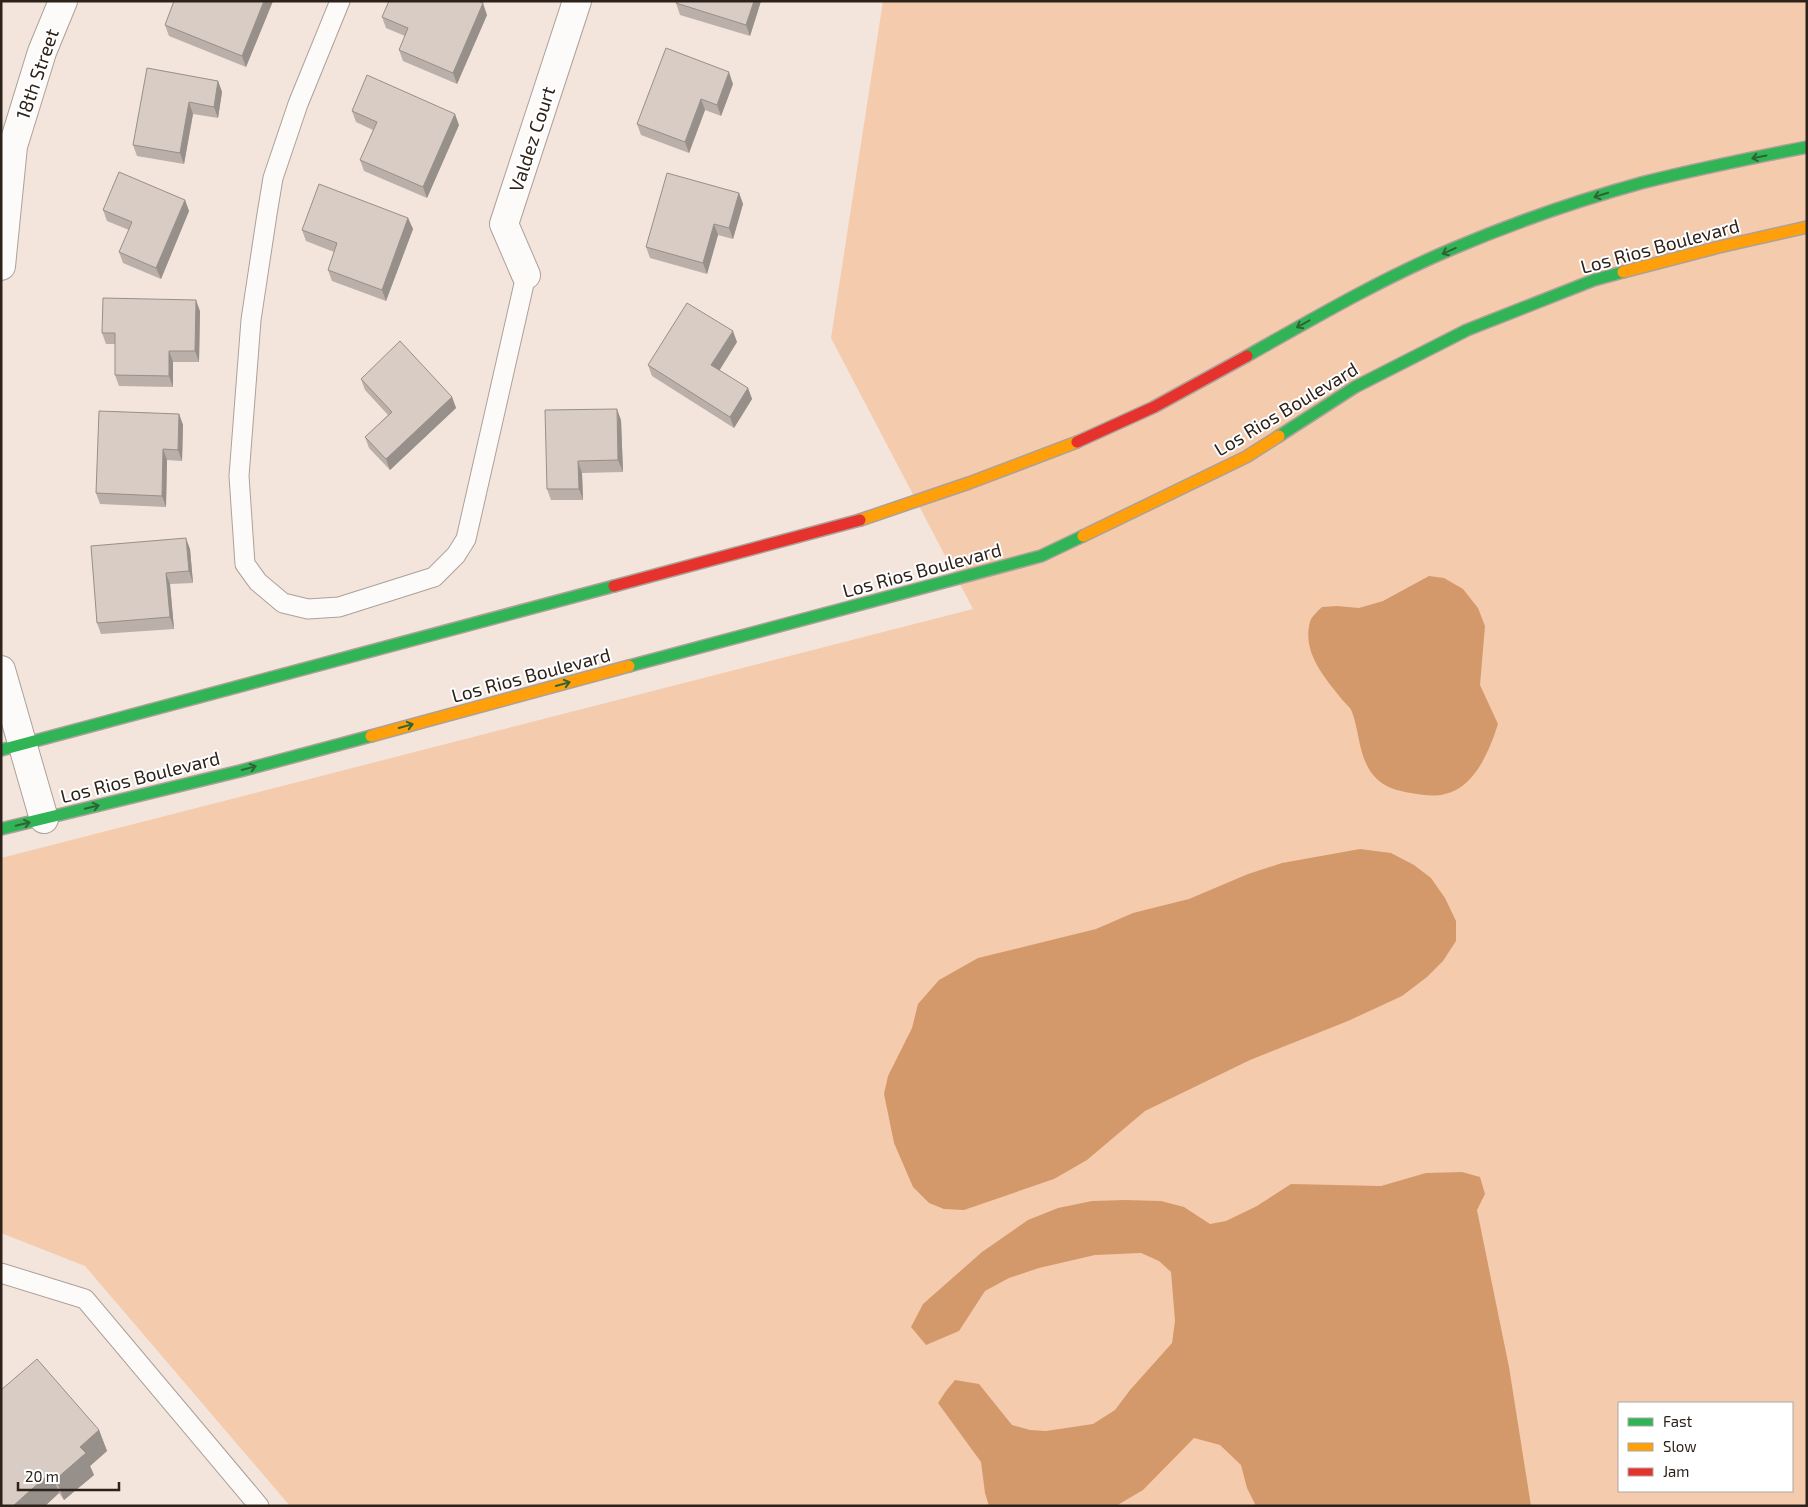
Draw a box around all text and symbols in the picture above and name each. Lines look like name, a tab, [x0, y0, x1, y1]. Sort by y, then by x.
street label: 18th Street	[10, 25, 63, 122]
street label: Valdez Court	[504, 83, 559, 194]
one-way arrow	[1752, 153, 1768, 162]
one-way arrow	[1594, 191, 1610, 201]
street label: Los Rios Boulevard	[1578, 213, 1742, 278]
one-way arrow	[1442, 247, 1457, 257]
one-way arrow	[1297, 319, 1311, 329]
street label: Los Rios Boulevard	[1210, 357, 1362, 461]
street label: Los Rios Boulevard	[840, 537, 1004, 602]
street label: Los Rios Boulevard	[449, 642, 613, 707]
one-way arrow	[555, 679, 571, 688]
one-way arrow	[398, 721, 414, 730]
street label: Los Rios Boulevard	[58, 746, 222, 807]
one-way arrow	[241, 763, 257, 772]
one-way arrow	[83, 802, 99, 811]
one-way arrow	[14, 819, 30, 828]
legend	[1618, 1402, 1793, 1492]
text: Fast	[1663, 1412, 1693, 1430]
text: Slow	[1663, 1437, 1697, 1455]
scale bar	[18, 1460, 119, 1492]
text: Jam	[1663, 1462, 1689, 1480]
text: 20 m	[25, 1467, 59, 1485]

